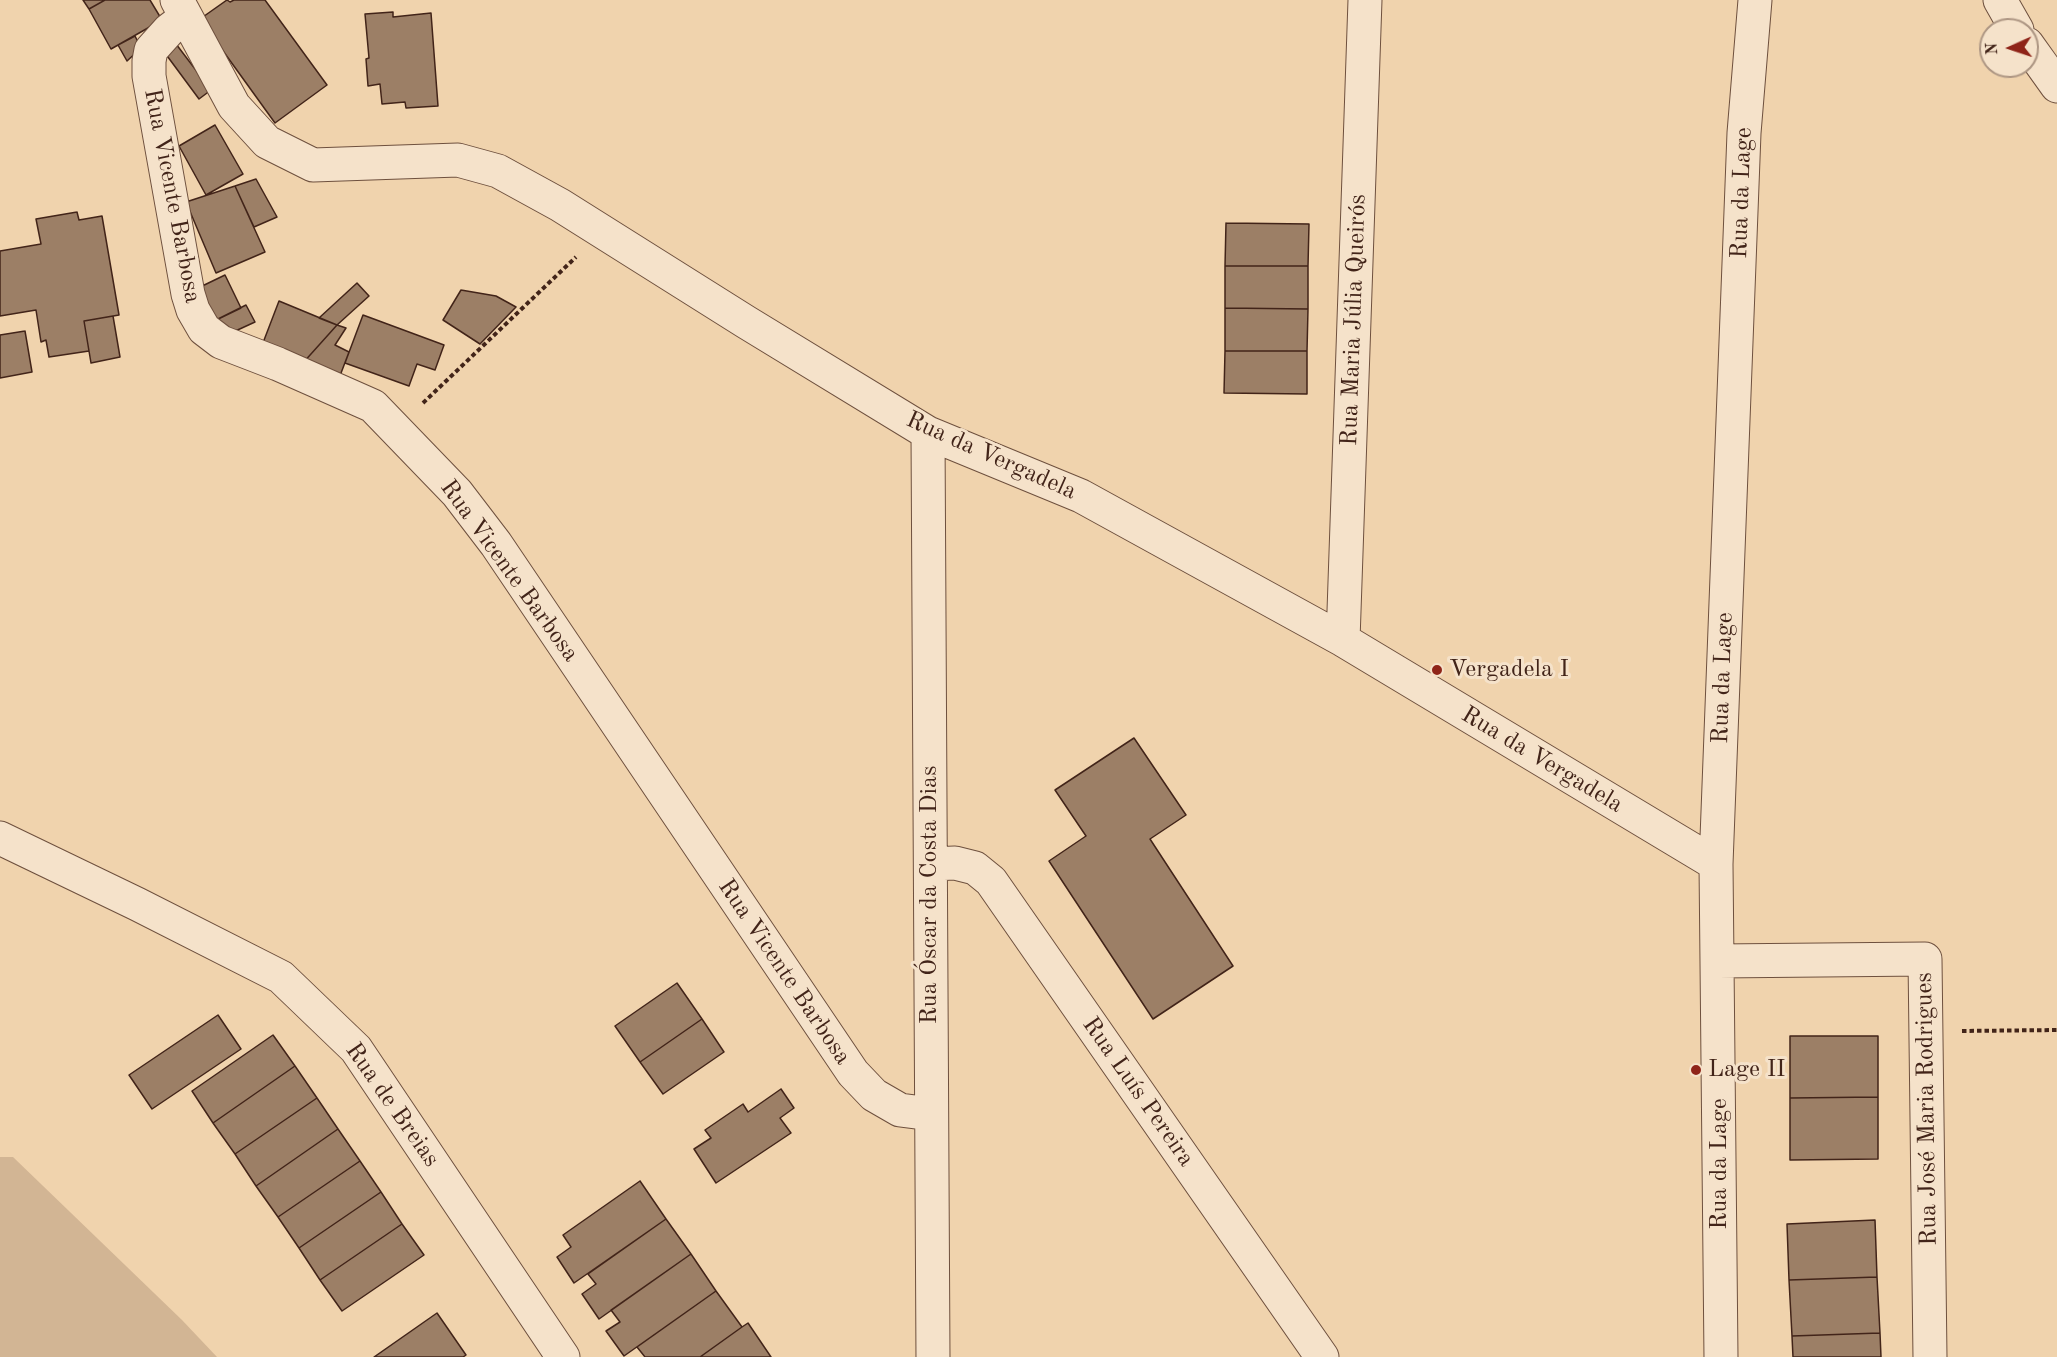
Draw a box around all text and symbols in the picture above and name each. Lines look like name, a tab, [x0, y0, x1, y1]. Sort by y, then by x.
north arrow	[1979, 18, 2039, 78]
text: N	[1985, 42, 2001, 55]
street label: Rua Vicente Barbosa	[137, 86, 207, 306]
street label: Rua da Lage	[1725, 127, 1759, 259]
street label: Rua Maria Júlia Queirós	[1335, 194, 1373, 446]
street label: Rua da Vergadela	[901, 406, 1081, 506]
street label: Rua Vicente Barbosa	[433, 474, 585, 668]
street label: Rua da Lage	[1706, 612, 1740, 744]
place label: Vergadela I	[1449, 656, 1569, 684]
marker: Vergadela I	[1430, 663, 1444, 677]
street label: Rua da Vergadela	[1456, 700, 1628, 820]
street label: Rua Óscar da Costa Dias	[916, 766, 944, 1024]
street label: Rua Vicente Barbosa	[711, 874, 857, 1070]
street label: Rua José Maria Rodrigues	[1910, 972, 1944, 1246]
street label: Rua Luís Pereira	[1076, 1012, 1200, 1172]
street label: Rua de Breias	[339, 1037, 445, 1173]
place label: Lage II	[1708, 1056, 1786, 1084]
marker: Lage II	[1689, 1063, 1703, 1077]
street label: Rua da Lage	[1706, 1098, 1734, 1230]

